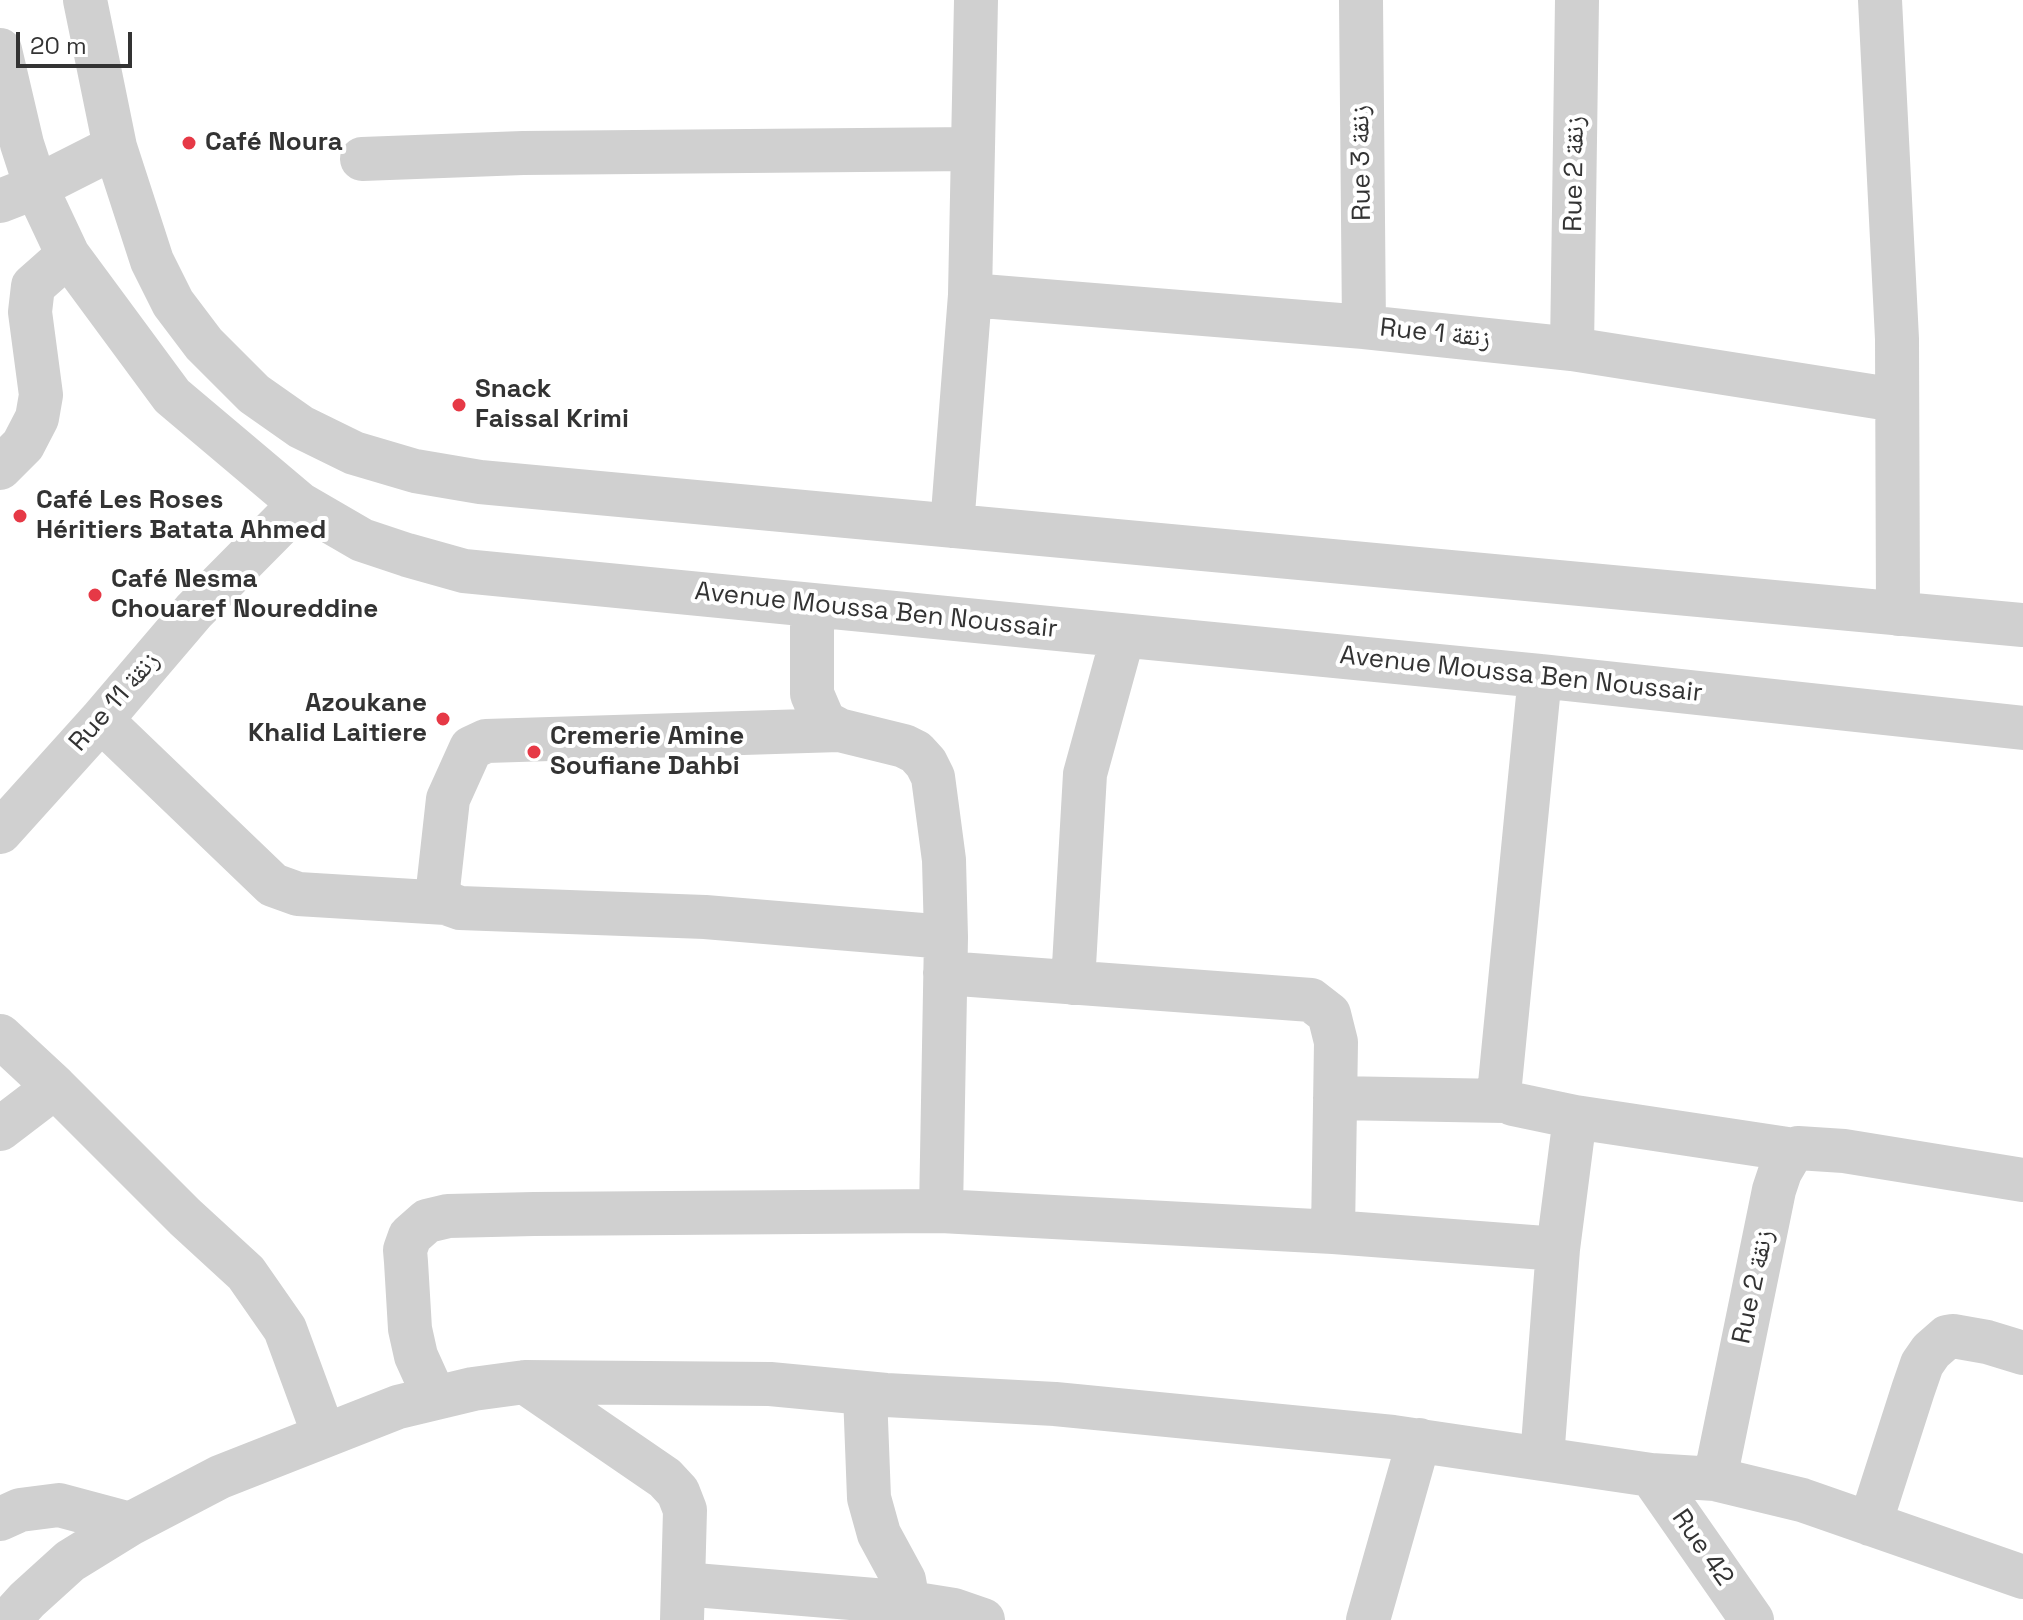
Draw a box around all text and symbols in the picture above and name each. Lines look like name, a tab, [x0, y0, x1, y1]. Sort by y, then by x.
scale bar	[20, 16, 136, 66]
text: 20 m	[30, 30, 87, 61]
street label: Rue 3 زنقة	[1345, 105, 1379, 221]
street label: Rue 2 زنقة	[1558, 116, 1592, 232]
place label: Café Noura	[205, 127, 343, 159]
marker: Café Noura	[180, 134, 198, 152]
street label: Rue 1 زنقة	[1378, 313, 1492, 355]
place label: Snack Faissal Krimi	[475, 374, 629, 436]
marker: Snack Faissal Krimi	[450, 396, 468, 414]
place label: Café Les Roses Héritiers Batata Ahmed	[36, 485, 326, 546]
marker: Café Les Roses Héritiers Batata Ahmed	[11, 507, 29, 525]
place label: Café Nesma Chouaref Noureddine	[111, 564, 378, 626]
street label: Avenue Moussa Ben Noussair	[693, 576, 1059, 646]
marker: Café Nesma Chouaref Noureddine	[86, 586, 104, 604]
street label: Avenue Moussa Ben Noussair	[1338, 640, 1704, 710]
street label: Rue 11 زنقة	[63, 646, 167, 758]
place label: Azoukane Khalid Laitiere	[248, 688, 427, 750]
marker: Azoukane Khalid Laitiere	[434, 710, 452, 728]
place label: Cremerie Amine Soufiane Dahbi	[550, 721, 744, 782]
marker: Cremerie Amine Soufiane Dahbi	[525, 743, 543, 761]
street label: Rue 2 زنقة	[1727, 1227, 1781, 1347]
street label: Rue 42	[1664, 1504, 1740, 1592]

